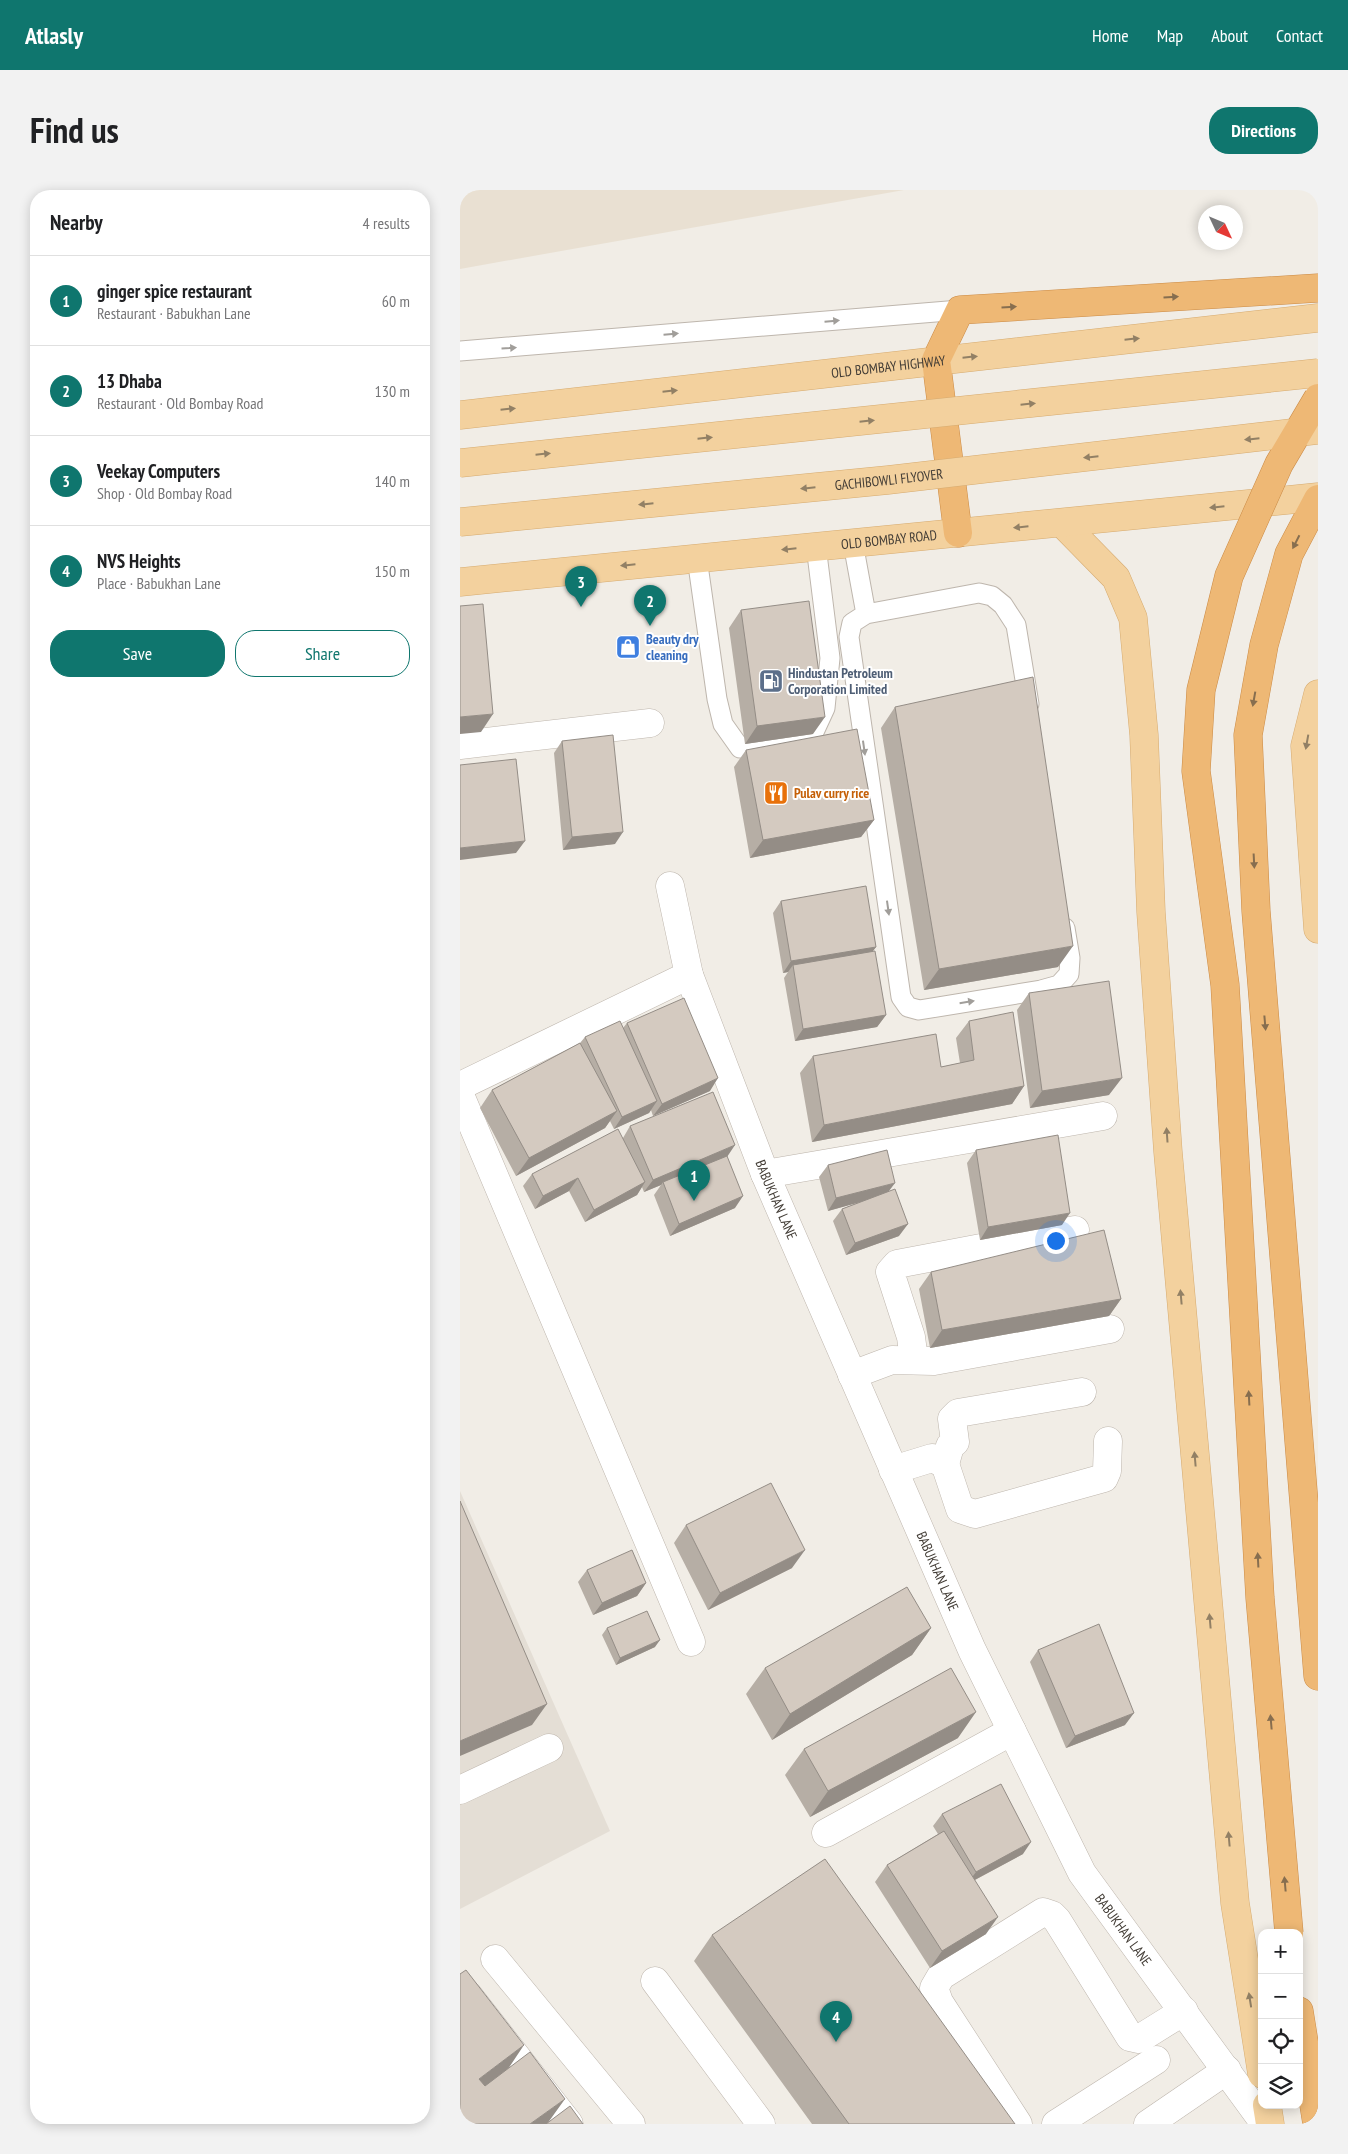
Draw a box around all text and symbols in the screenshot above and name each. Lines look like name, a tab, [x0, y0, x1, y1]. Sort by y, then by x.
text: Atlasly	[25, 20, 83, 51]
text: Home	[1092, 24, 1129, 47]
text: Map	[1157, 24, 1183, 47]
text: About	[1211, 24, 1248, 47]
text: Contact	[1276, 24, 1323, 47]
text: Find us	[30, 107, 119, 153]
button: Directions	[1209, 107, 1318, 154]
north arrow	[1198, 205, 1243, 250]
text: Nearby	[50, 209, 103, 236]
text: 4 results	[363, 213, 410, 233]
text: ginger spice restaurant	[97, 279, 252, 303]
text: 1	[62, 291, 70, 311]
text: 60 m	[382, 291, 410, 311]
one-way arrow	[1163, 292, 1179, 300]
text: Restaurant · Babukhan Lane	[97, 303, 251, 323]
one-way arrow	[1001, 303, 1017, 311]
one-way arrow	[825, 316, 841, 324]
one-way arrow	[663, 330, 679, 338]
one-way arrow	[1124, 335, 1140, 343]
one-way arrow	[501, 343, 517, 351]
street label: OLD BOMBAY HIGHWAY	[830, 351, 947, 382]
one-way arrow	[963, 353, 979, 361]
text: 13 Dhaba	[97, 369, 162, 393]
text: 2	[62, 381, 70, 401]
text: 130 m	[375, 381, 410, 401]
one-way arrow	[662, 387, 678, 395]
text: Restaurant · Old Bombay Road	[97, 393, 264, 413]
one-way arrow	[1020, 400, 1036, 408]
one-way arrow	[501, 405, 517, 413]
one-way arrow	[859, 417, 875, 425]
one-way arrow	[697, 434, 713, 442]
one-way arrow	[1244, 435, 1260, 443]
one-way arrow	[536, 450, 552, 458]
one-way arrow	[1083, 453, 1099, 461]
text: Veekay Computers	[97, 459, 220, 483]
street label: GACHIBOWLI FLYOVER	[834, 465, 944, 494]
text: 3	[62, 471, 70, 491]
text: 140 m	[375, 471, 410, 491]
text: Shop · Old Bombay Road	[97, 483, 232, 503]
one-way arrow	[799, 484, 815, 492]
one-way arrow	[638, 500, 654, 508]
one-way arrow	[1209, 503, 1225, 511]
one-way arrow	[1012, 523, 1028, 531]
street label: OLD BOMBAY ROAD	[840, 526, 938, 553]
one-way arrow	[1292, 535, 1300, 549]
one-way arrow	[781, 545, 797, 553]
text: NVS Heights	[97, 549, 181, 573]
text: 4	[62, 561, 70, 581]
text: 150 m	[375, 561, 410, 581]
one-way arrow	[619, 561, 635, 569]
pin: 3	[565, 566, 597, 607]
text: Place · Babukhan Lane	[97, 573, 221, 593]
pin: 2	[634, 585, 666, 626]
button: Save	[50, 630, 225, 677]
button: Share	[235, 630, 410, 677]
place label: Beauty dry cleaning	[646, 630, 699, 664]
shop icon: Beauty dry cleaning	[615, 634, 641, 660]
place label: Hindustan Petroleum Corporation Limited	[788, 664, 893, 698]
fuel station icon: Hindustan Petroleum Corporation Limited	[758, 668, 784, 694]
one-way arrow	[1250, 691, 1258, 707]
one-way arrow	[1302, 734, 1310, 750]
one-way arrow	[861, 740, 869, 756]
restaurant icon: Pulav curry rice	[763, 780, 789, 806]
place label: Pulav curry rice	[794, 784, 869, 802]
one-way arrow	[1250, 853, 1258, 869]
one-way arrow	[884, 901, 892, 917]
one-way arrow	[960, 998, 976, 1006]
one-way arrow	[1261, 1015, 1269, 1031]
one-way arrow	[1162, 1127, 1170, 1143]
street label: BABUKHAN LANE	[751, 1157, 801, 1242]
pin: 1	[678, 1160, 710, 1201]
your location	[1043, 1228, 1069, 1254]
one-way arrow	[1176, 1289, 1184, 1305]
one-way arrow	[1244, 1390, 1252, 1406]
one-way arrow	[1191, 1450, 1199, 1466]
street label: BABUKHAN LANE	[913, 1529, 963, 1614]
one-way arrow	[1254, 1552, 1262, 1568]
one-way arrow	[1205, 1612, 1213, 1628]
one-way arrow	[1267, 1714, 1275, 1730]
one-way arrow	[1225, 1830, 1233, 1846]
one-way arrow	[1281, 1876, 1289, 1892]
street label: BABUKHAN LANE	[1091, 1890, 1156, 1969]
map controls	[1258, 1929, 1303, 2109]
button: +	[1258, 1929, 1303, 1974]
button: −	[1258, 1974, 1303, 2019]
one-way arrow	[1246, 1991, 1254, 2007]
pin: 4	[820, 2001, 852, 2042]
button: locate	[1258, 2019, 1303, 2064]
button: layers	[1258, 2064, 1303, 2109]

